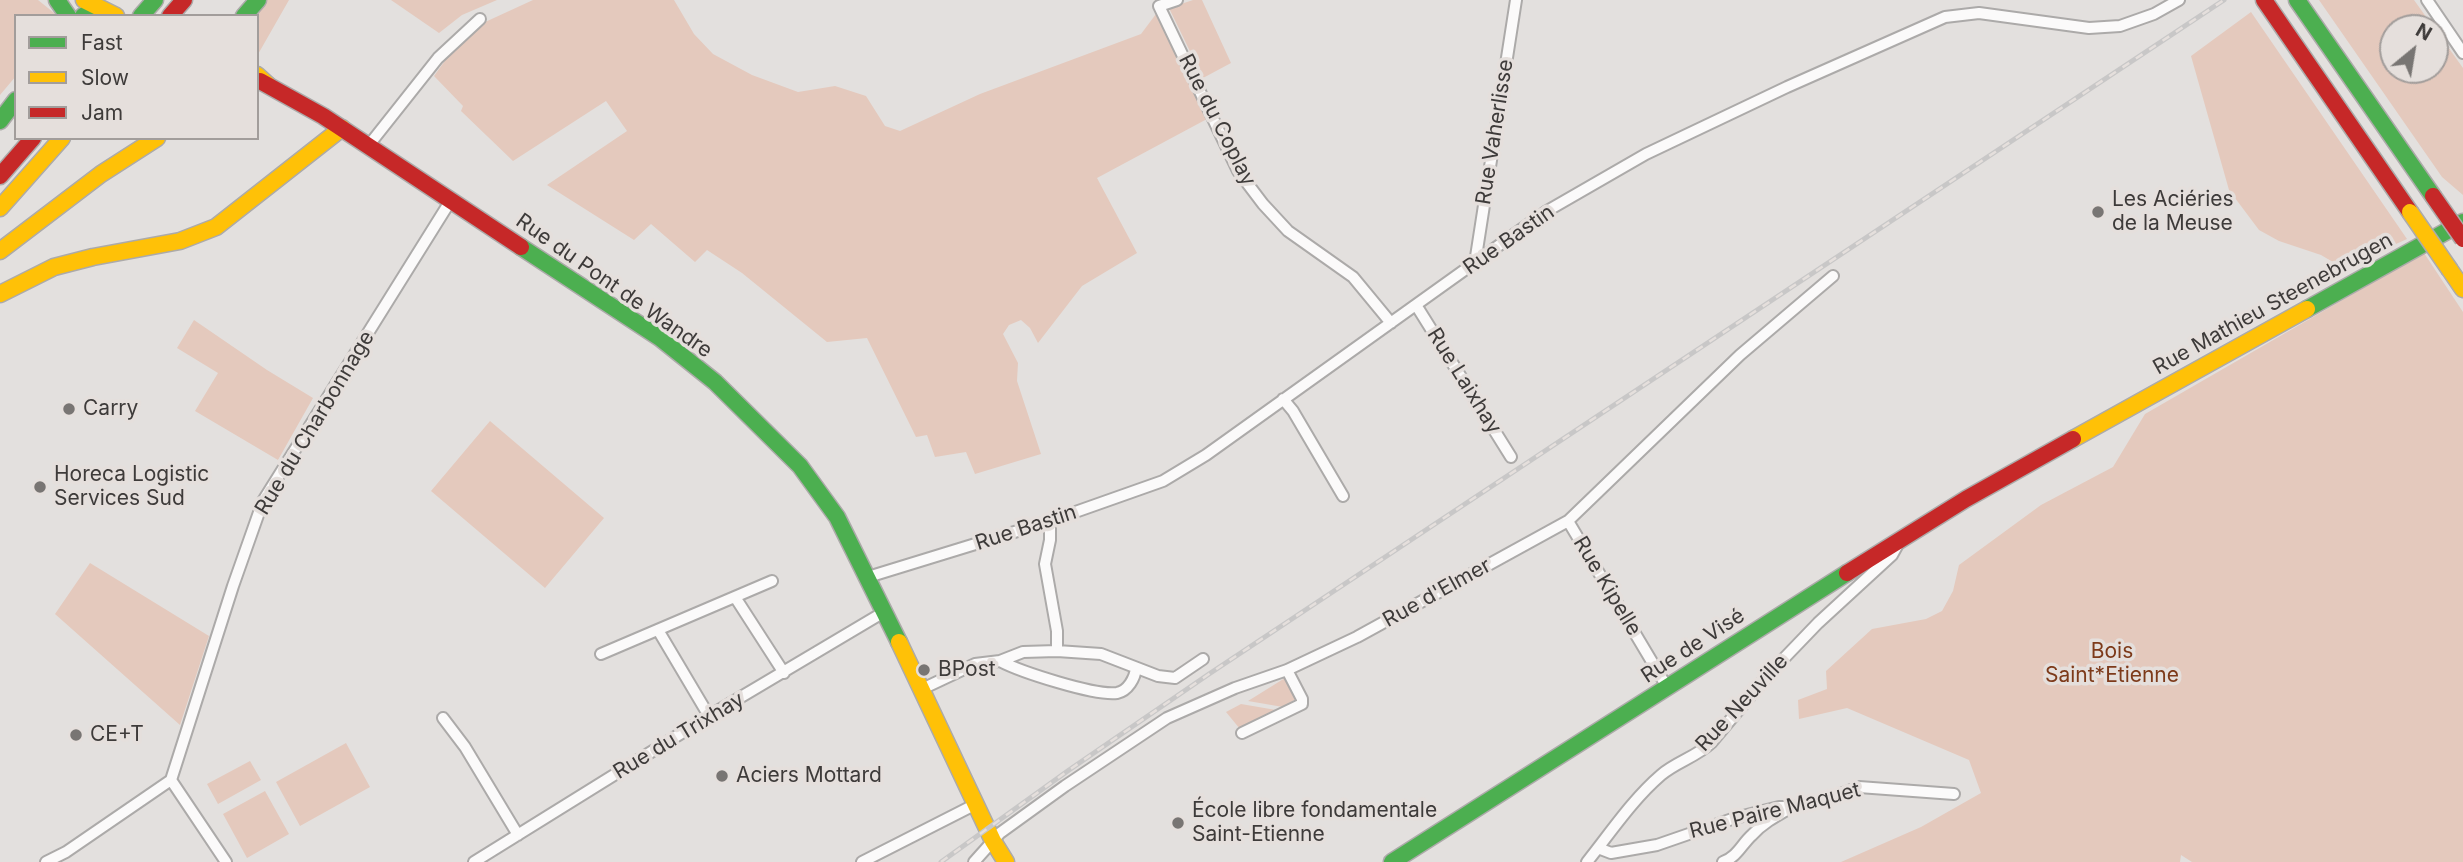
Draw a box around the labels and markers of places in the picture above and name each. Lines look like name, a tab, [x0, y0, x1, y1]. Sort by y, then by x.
place label: Les Aciéries de la Meuse	[2112, 187, 2234, 237]
marker: Les Aciéries de la Meuse	[2090, 204, 2106, 220]
place label: Carry	[83, 396, 138, 422]
marker: Carry	[61, 401, 77, 417]
place label: Horeca Logistic Services Sud	[54, 462, 209, 512]
marker: Horeca Logistic Services Sud	[32, 479, 48, 495]
place label: BPost	[938, 657, 996, 683]
marker: BPost	[916, 662, 932, 678]
place label: CE+T	[90, 722, 144, 748]
marker: CE+T	[68, 727, 84, 743]
place label: Aciers Mottard	[736, 763, 882, 789]
marker: Aciers Mottard	[714, 768, 730, 784]
place label: École libre fondamentale Saint-Etienne	[1192, 798, 1437, 848]
marker: École libre fondamentale Saint-Etienne	[1170, 815, 1186, 831]

